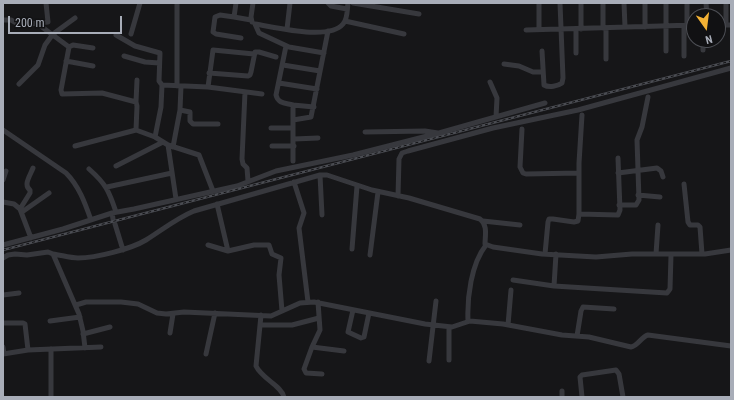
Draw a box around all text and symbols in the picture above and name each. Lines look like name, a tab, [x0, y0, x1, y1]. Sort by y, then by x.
scale bar	[10, 8, 124, 34]
north arrow	[686, 8, 726, 48]
text: 200 m	[15, 16, 45, 30]
text: N	[704, 32, 714, 46]

